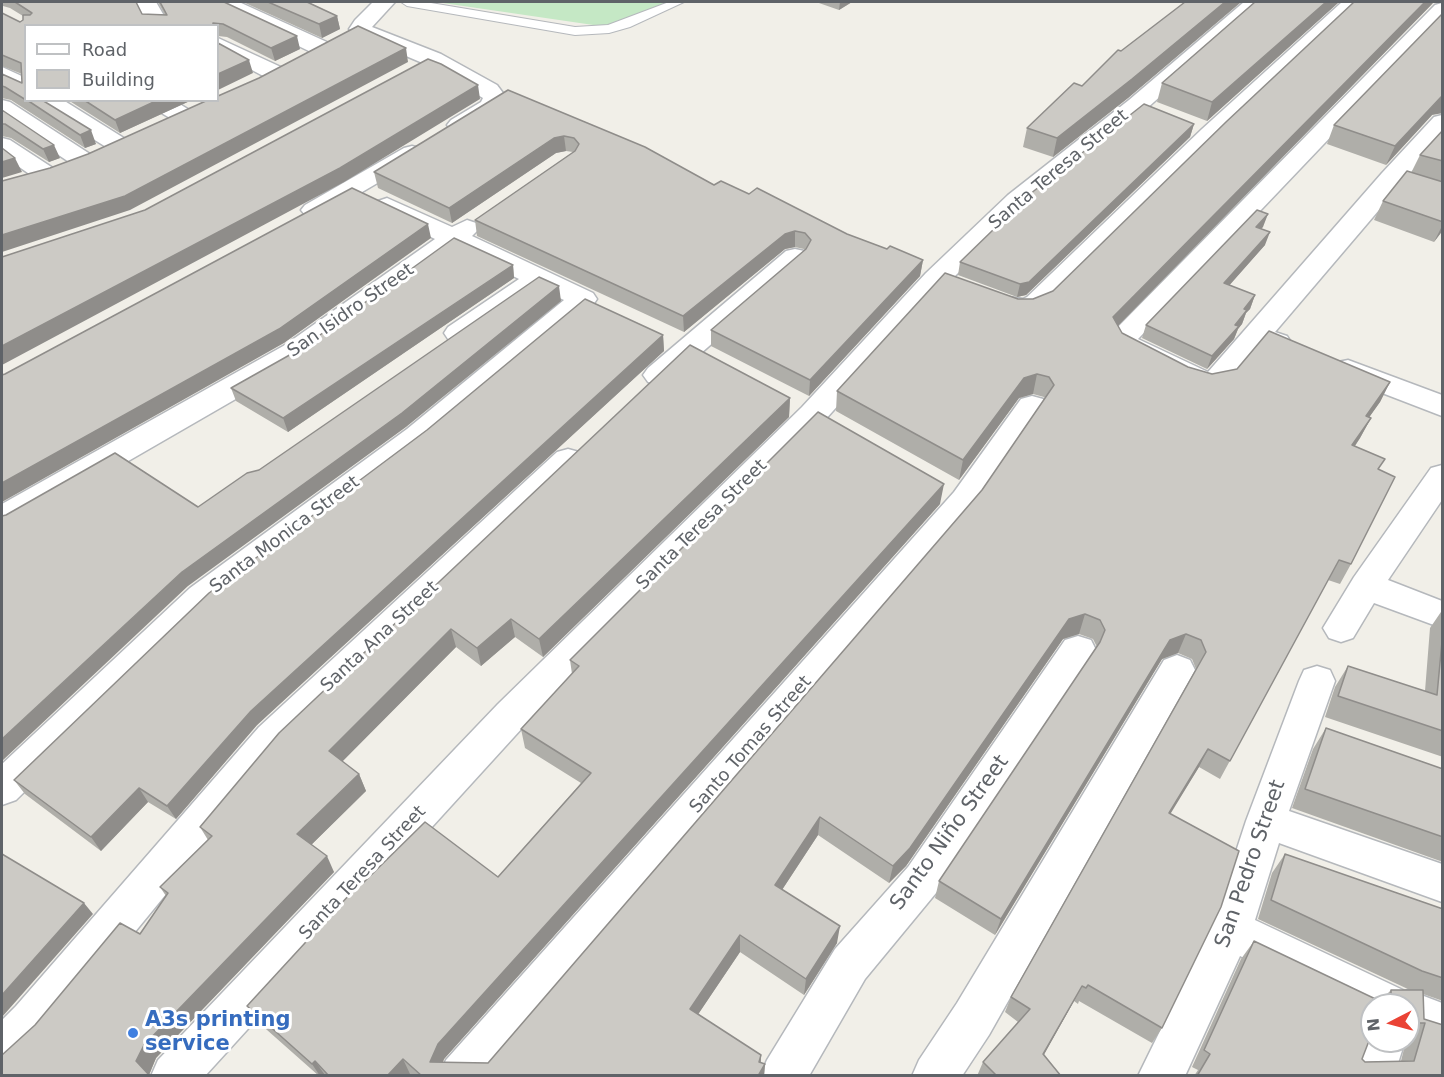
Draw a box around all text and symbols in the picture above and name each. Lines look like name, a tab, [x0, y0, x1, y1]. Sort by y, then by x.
legend	[24, 24, 219, 102]
text: Road	[82, 39, 127, 60]
text: Building	[82, 69, 155, 90]
street label: Santa Teresa Street	[985, 105, 1133, 235]
street label: San Isidro Street	[284, 259, 418, 363]
street label: Santa Teresa Street	[632, 455, 772, 595]
street label: Santa Monica Street	[206, 472, 364, 598]
street label: Santa Ana Street	[317, 577, 443, 697]
street label: Santo Tomas Street	[685, 672, 817, 818]
street label: Santo Niño Street	[885, 751, 1015, 915]
street label: San Pedro Street	[1210, 777, 1292, 951]
street label: Santa Teresa Street	[295, 801, 431, 945]
north arrow	[1360, 993, 1420, 1053]
place label: A3s printing service	[145, 1008, 290, 1058]
text: N	[1363, 1017, 1384, 1032]
marker: A3s printing service	[126, 1026, 140, 1040]

